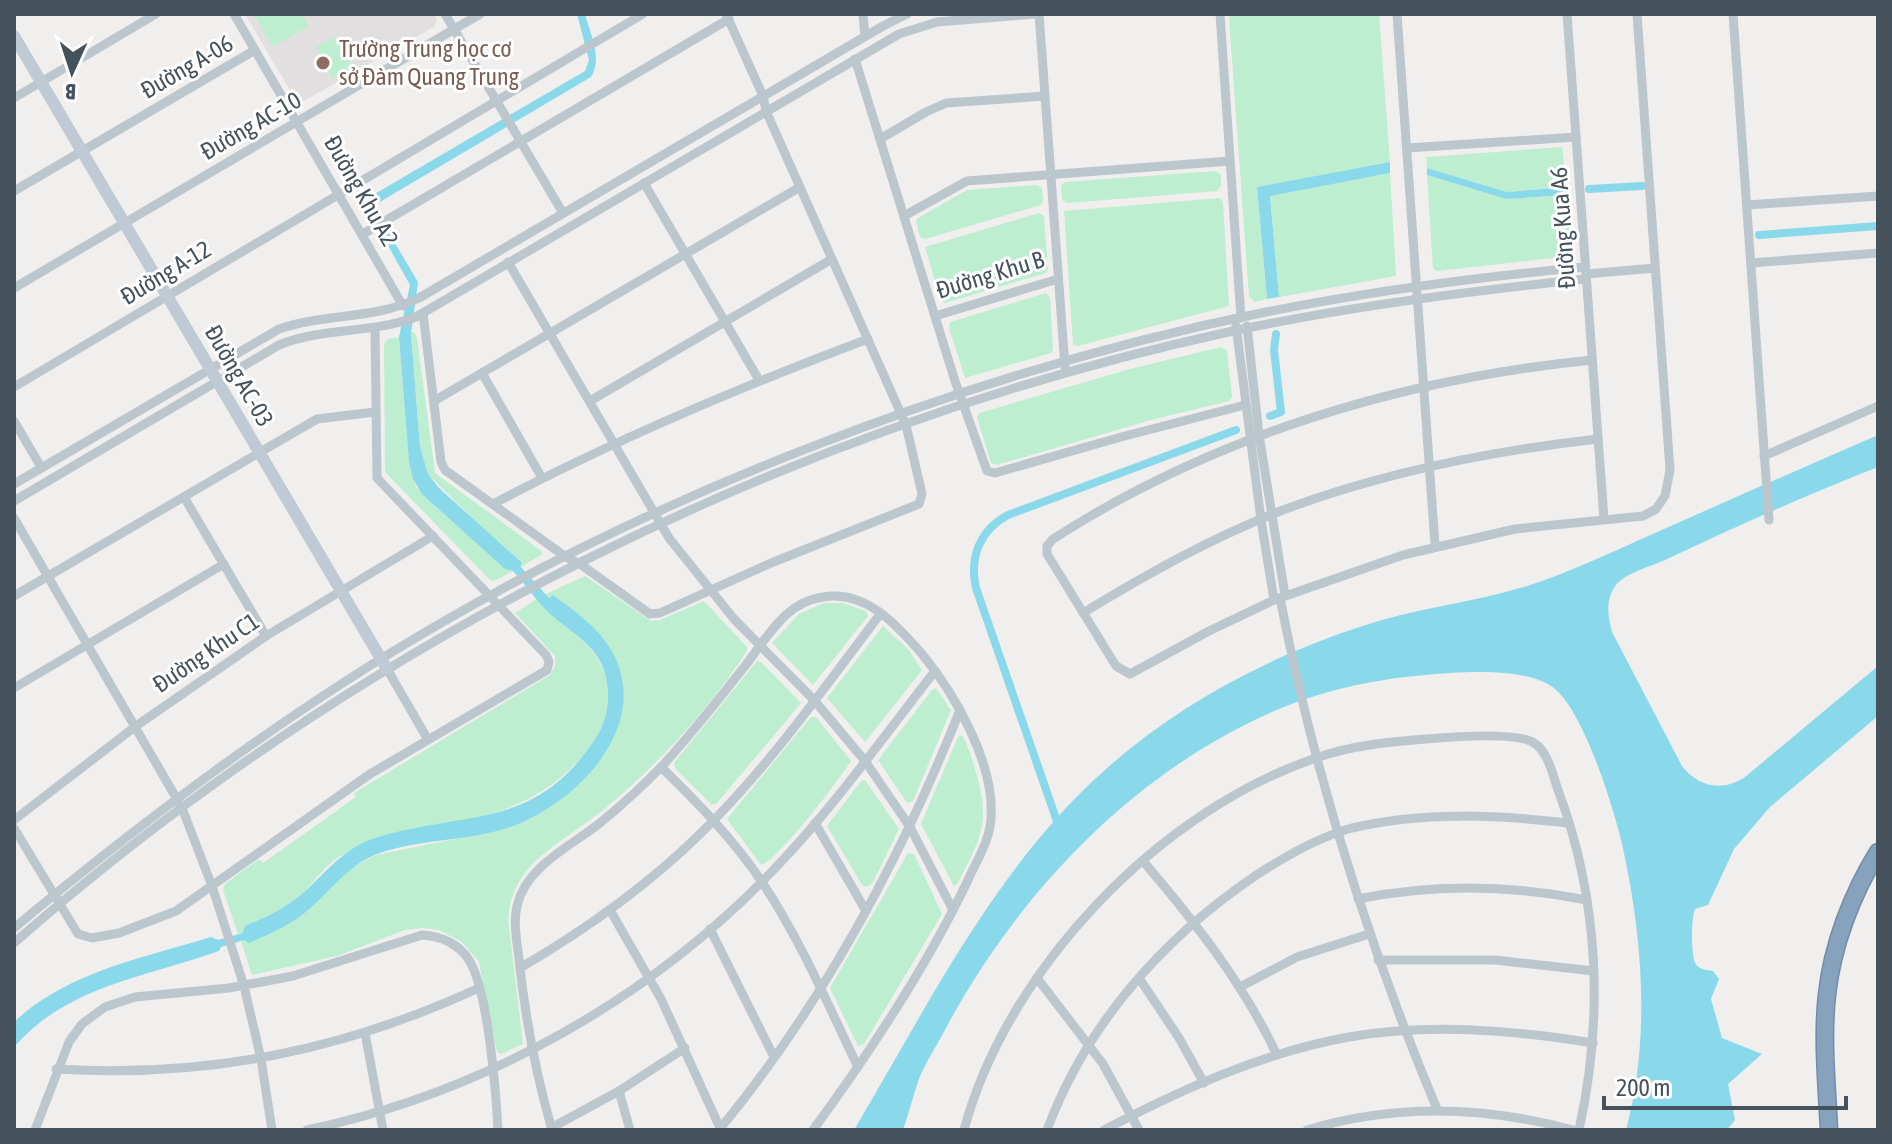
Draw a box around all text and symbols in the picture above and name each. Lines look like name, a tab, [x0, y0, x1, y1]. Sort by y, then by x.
street label: Đường A-06	[136, 29, 238, 104]
north arrow	[32, 32, 112, 112]
place label: Trường Trung học cơ sở Đàm Quang Trung	[339, 35, 520, 90]
marker: Trường Trung học cơ sở Đàm Quang Trung	[314, 54, 332, 72]
text: B	[64, 79, 77, 105]
street label: Đường AC-10	[196, 86, 306, 165]
street label: Đường Khu A2	[319, 131, 404, 251]
street label: Đường Kua A6	[1545, 166, 1580, 290]
street label: Đường A-12	[116, 235, 216, 310]
street label: Đường Khu B	[933, 245, 1048, 304]
street label: Đường AC-03	[200, 320, 279, 431]
street label: Đường Khu C1	[148, 607, 264, 698]
scale bar	[1604, 1060, 1846, 1110]
text: 200 m	[1616, 1074, 1670, 1101]

